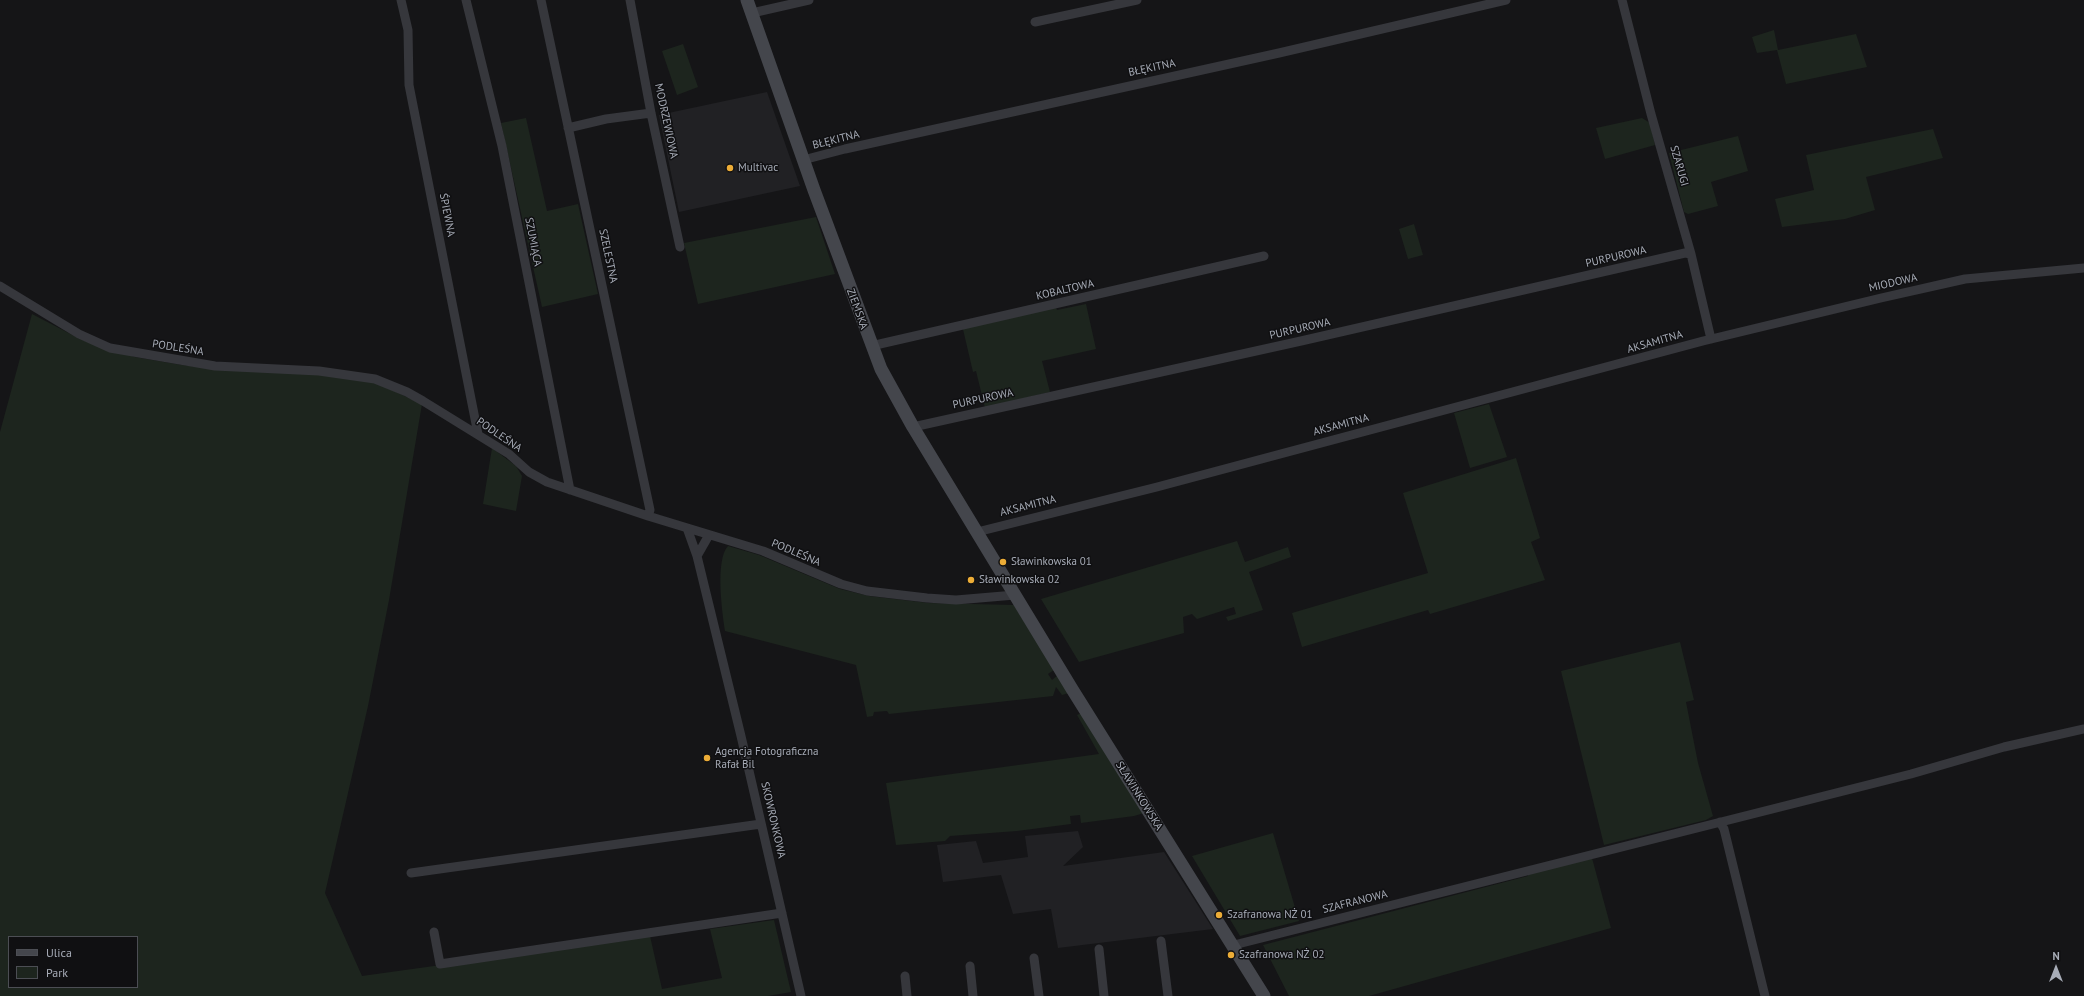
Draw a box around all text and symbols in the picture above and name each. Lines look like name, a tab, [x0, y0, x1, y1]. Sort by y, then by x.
street label: BŁĘKITNA	[1127, 57, 1177, 79]
street label: MODRZEWIOWA	[652, 82, 680, 160]
street label: BŁĘKITNA	[811, 128, 861, 152]
street label: SZARUGI	[1667, 144, 1691, 188]
place label: Multivac	[738, 161, 778, 175]
marker: Multivac	[725, 163, 735, 173]
street label: ŚPIEWNA	[436, 192, 458, 238]
street label: SZUMIĄCA	[522, 216, 544, 268]
street label: SZELESTNA	[596, 228, 620, 284]
street label: PURPUROWA	[1584, 244, 1648, 270]
street label: MIODOWA	[1868, 271, 1918, 295]
street label: KOBALTOWA	[1035, 277, 1095, 303]
street label: ZIEMSKA	[844, 287, 870, 331]
street label: PURPUROWA	[1268, 316, 1332, 342]
street label: AKSAMITNA	[1626, 328, 1684, 356]
street label: PODLEŚNA	[151, 337, 205, 359]
street label: PURPUROWA	[951, 386, 1015, 412]
street label: AKSAMITNA	[1312, 411, 1370, 439]
street label: PODLEŚNA	[474, 415, 524, 455]
street label: AKSAMITNA	[999, 493, 1057, 519]
street label: PODLEŚNA	[770, 537, 822, 569]
place label: Sławinkowska 01	[1011, 555, 1092, 569]
marker: Sławinkowska 01	[998, 557, 1008, 567]
place label: Sławinkowska 02	[979, 573, 1060, 587]
marker: Sławinkowska 02	[966, 575, 976, 585]
place label: Agencja Fotograficzna Rafał Bil	[715, 745, 818, 771]
marker: Agencja Fotograficzna Rafał Bil	[702, 753, 712, 763]
street label: SŁAWINKOWSKA	[1113, 759, 1165, 833]
street label: SKOWRONKOWA	[758, 780, 788, 860]
street label: SZAFRANOWA	[1321, 888, 1389, 916]
place label: Szafranowa NŻ 01	[1227, 908, 1313, 922]
marker: Szafranowa NŻ 01	[1214, 910, 1224, 920]
legend	[8, 936, 138, 988]
text: Ulica	[46, 945, 72, 960]
place label: Szafranowa NŻ 02	[1239, 948, 1325, 962]
north arrow	[2036, 948, 2076, 988]
text: N	[2052, 949, 2060, 963]
marker: Szafranowa NŻ 02	[1226, 950, 1236, 960]
text: Park	[46, 965, 68, 980]

